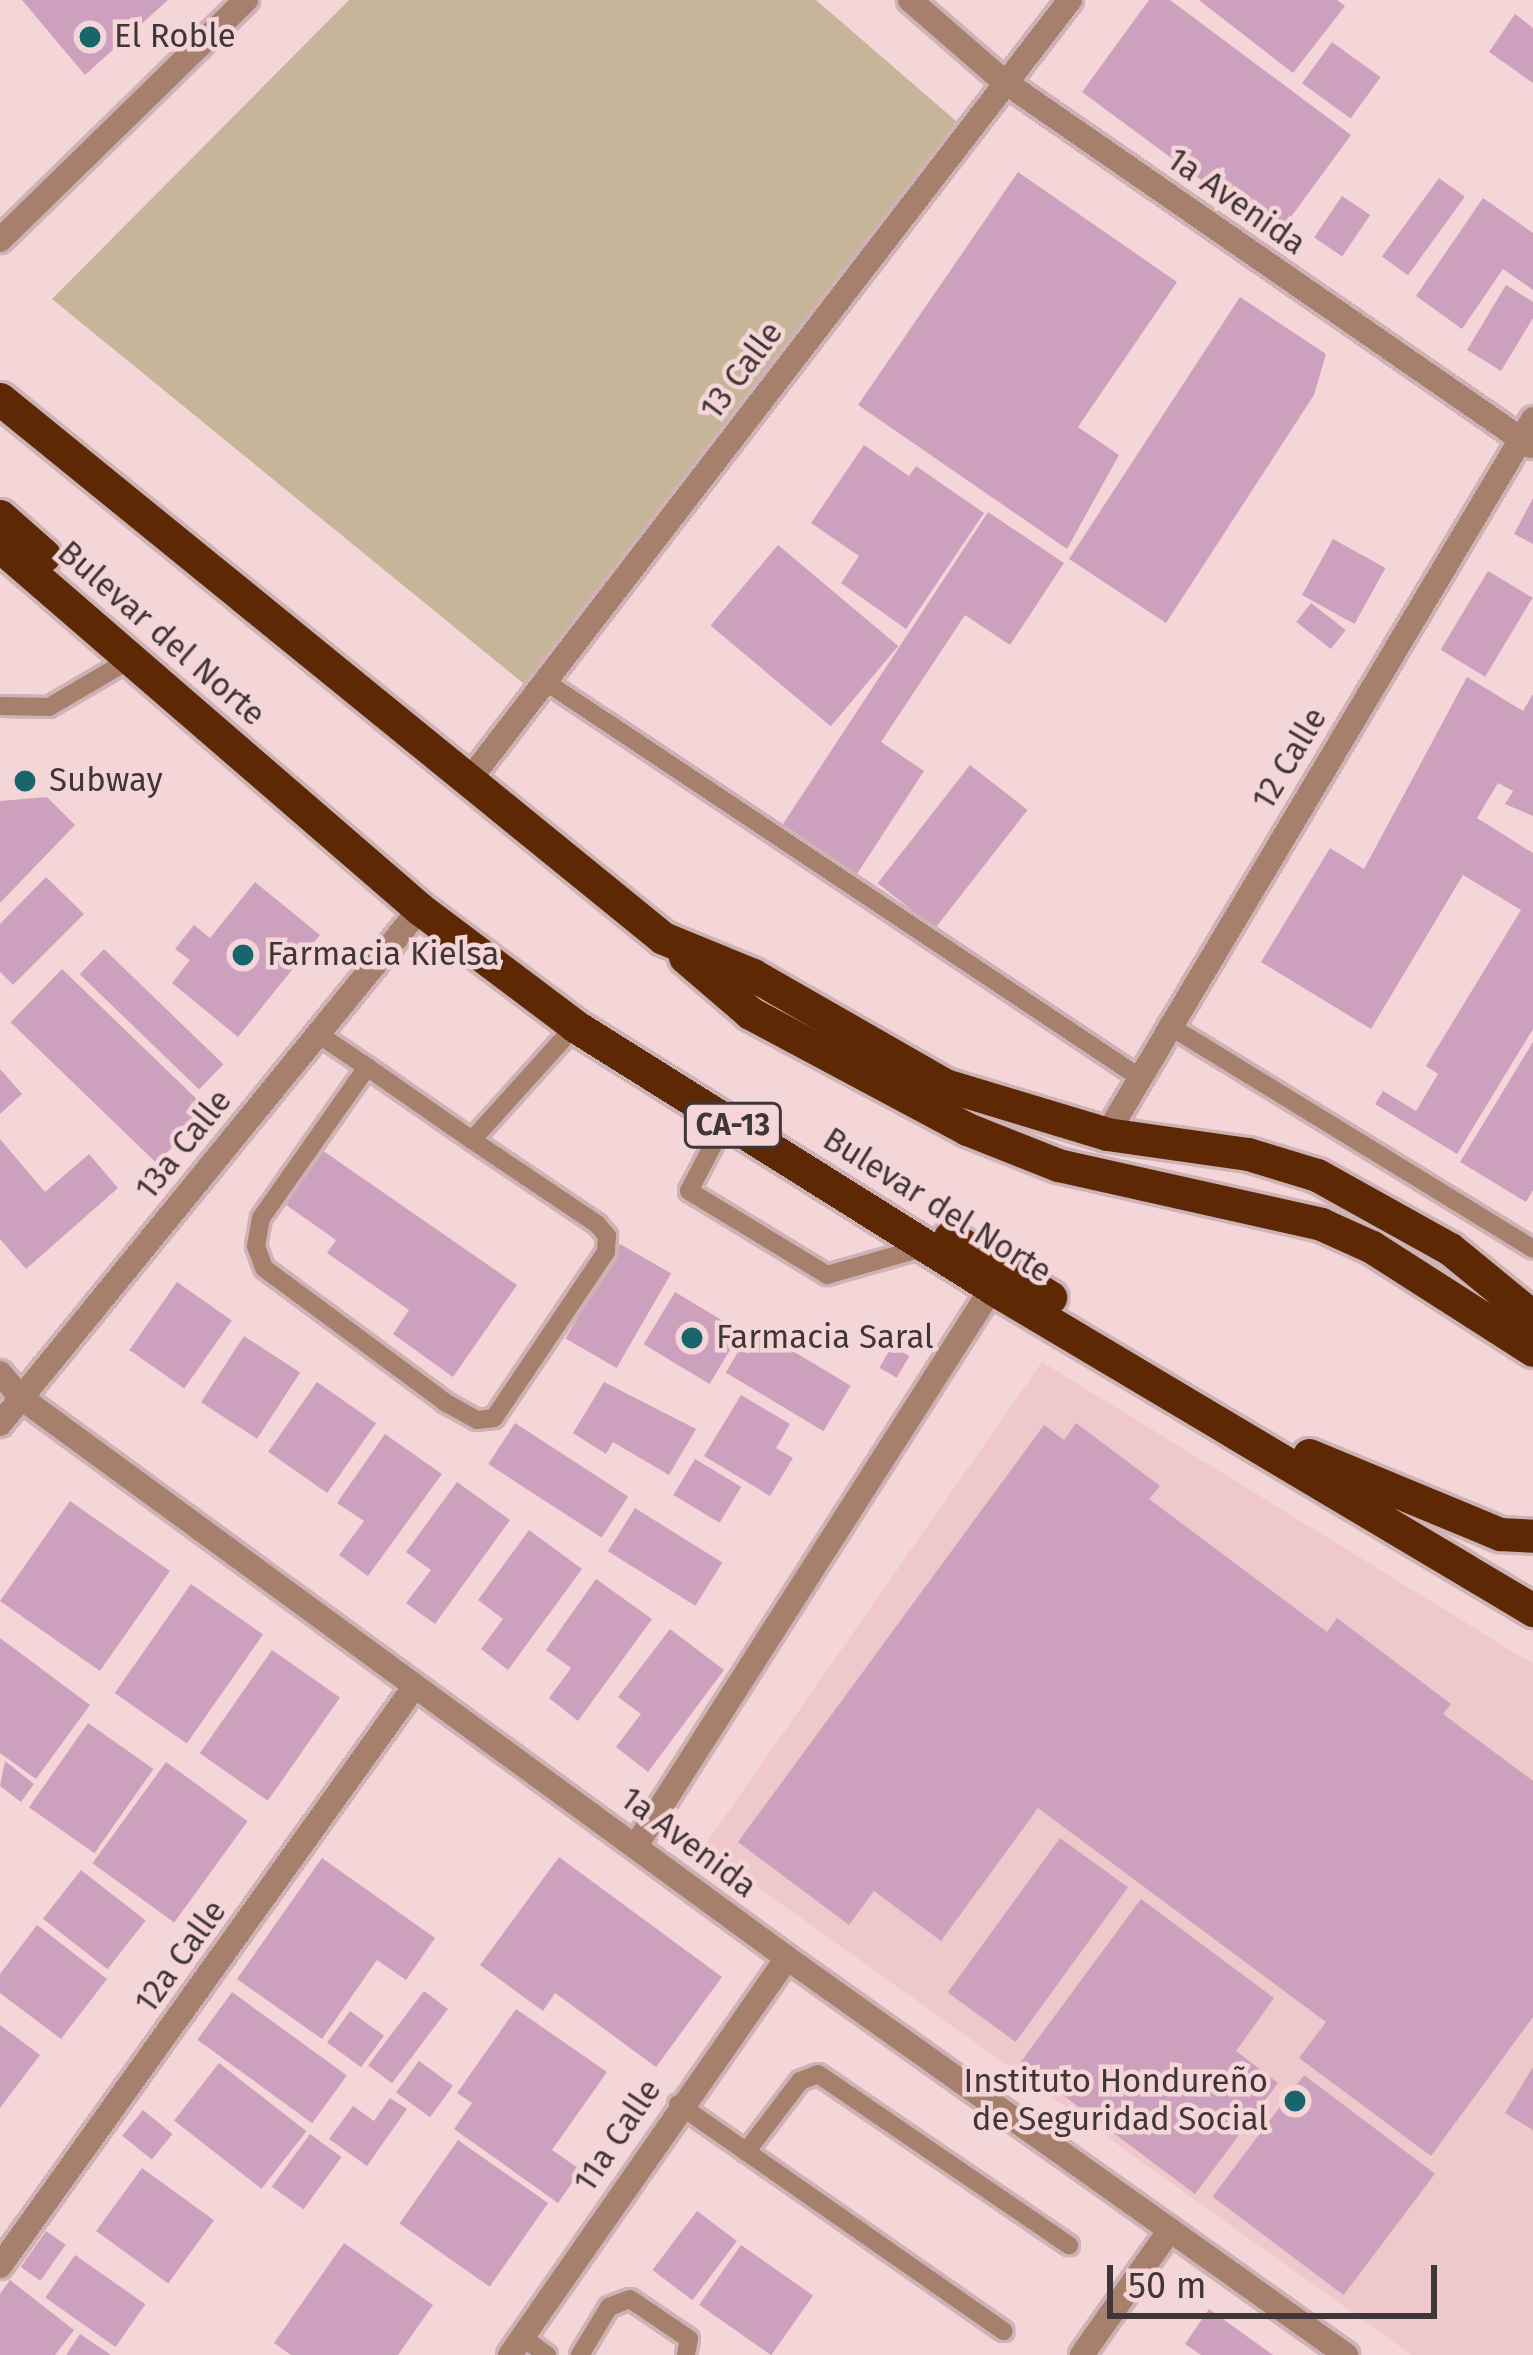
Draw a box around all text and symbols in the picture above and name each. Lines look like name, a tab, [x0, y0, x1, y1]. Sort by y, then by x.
place label: El Roble	[114, 17, 236, 57]
marker: El Roble	[77, 24, 103, 50]
street label: 1a Avenida	[1159, 140, 1313, 264]
street label: 13 Calle	[692, 314, 792, 428]
street label: Bulevar del Norte	[49, 533, 273, 735]
street label: 12 Calle	[1244, 701, 1336, 817]
place label: Subway	[49, 761, 163, 801]
marker: Subway	[12, 768, 38, 794]
place label: Farmacia Kielsa	[267, 935, 499, 975]
marker: Farmacia Kielsa	[230, 942, 256, 968]
street label: 13a Calle	[128, 1082, 240, 1208]
road number: CA-13	[682, 1101, 784, 1149]
street label: Bulevar del Norte	[815, 1120, 1059, 1292]
place label: Farmacia Saral	[716, 1318, 934, 1358]
marker: Farmacia Saral	[679, 1325, 705, 1351]
street label: 1a Avenida	[612, 1779, 764, 1907]
street label: 12a Calle	[127, 1893, 235, 2021]
place label: Instituto Hondureño de Seguridad Social	[963, 2062, 1268, 2140]
street label: 11a Calle	[566, 2072, 670, 2200]
marker: Instituto Hondureño de Seguridad Social	[1279, 2085, 1311, 2117]
scale bar	[1113, 2241, 1443, 2315]
text: 50 m	[1128, 2264, 1207, 2308]

